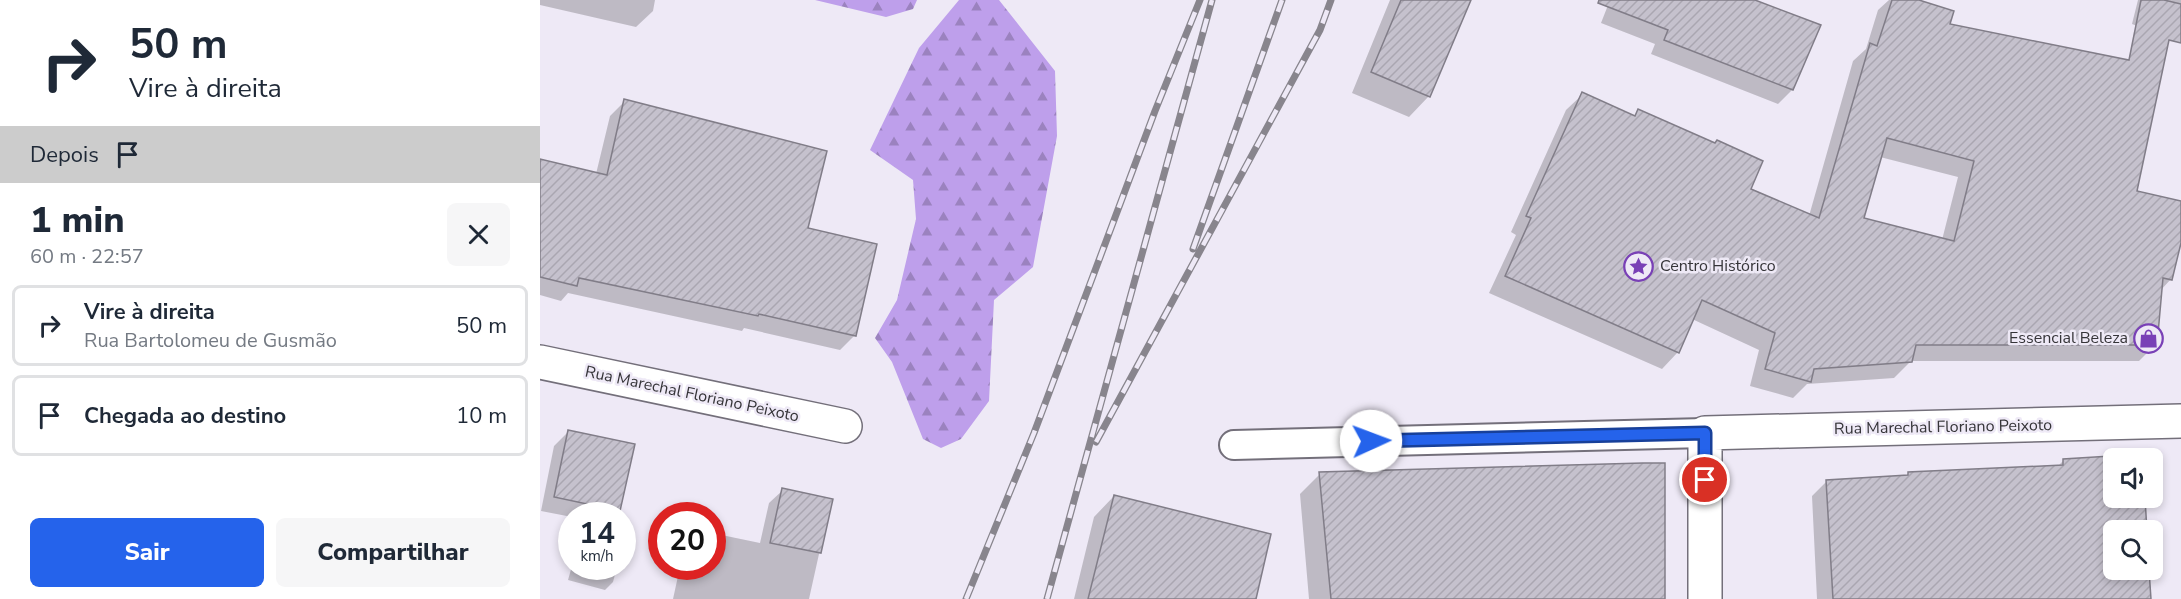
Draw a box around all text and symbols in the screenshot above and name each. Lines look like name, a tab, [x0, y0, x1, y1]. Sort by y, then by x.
text: 50 m	[129, 16, 228, 73]
icon: right	[30, 24, 108, 102]
text: Vire à direita	[129, 70, 282, 107]
icon: arrive	[111, 138, 144, 171]
text: Depois	[30, 140, 99, 170]
text: 1 min	[30, 196, 125, 245]
button: close	[447, 203, 510, 266]
text: 60 m · 22:57	[30, 243, 144, 270]
place icon: Centro Histórico	[1623, 250, 1655, 282]
place label: Centro Histórico	[1660, 255, 1776, 277]
text: Vire à direita	[84, 297, 215, 327]
icon: right	[33, 309, 66, 342]
text: 50 m	[456, 311, 507, 341]
shop icon: Essencial Beleza	[2133, 322, 2165, 354]
text: Rua Bartolomeu de Gusmão	[84, 327, 337, 354]
place label: Essencial Beleza	[2009, 327, 2128, 349]
street label: Rua Marechal Floriano Peixoto	[583, 361, 801, 427]
icon: arrive	[33, 399, 66, 432]
text: Chegada ao destino	[84, 401, 286, 431]
text: 10 m	[456, 401, 507, 431]
position arrow	[1339, 409, 1403, 473]
street label: Rua Marechal Floriano Peixoto	[1834, 414, 2052, 440]
map controls	[2103, 448, 2163, 580]
button: sound	[2103, 448, 2163, 508]
pin	[1679, 454, 1730, 505]
icon: arrive	[1688, 463, 1721, 496]
speed limit sign: 20	[648, 502, 726, 580]
text: 14	[579, 513, 615, 554]
button: Sair	[30, 518, 264, 587]
button: Compartilhar	[276, 518, 510, 587]
button: search	[2103, 520, 2163, 580]
text: km/h	[580, 546, 614, 566]

